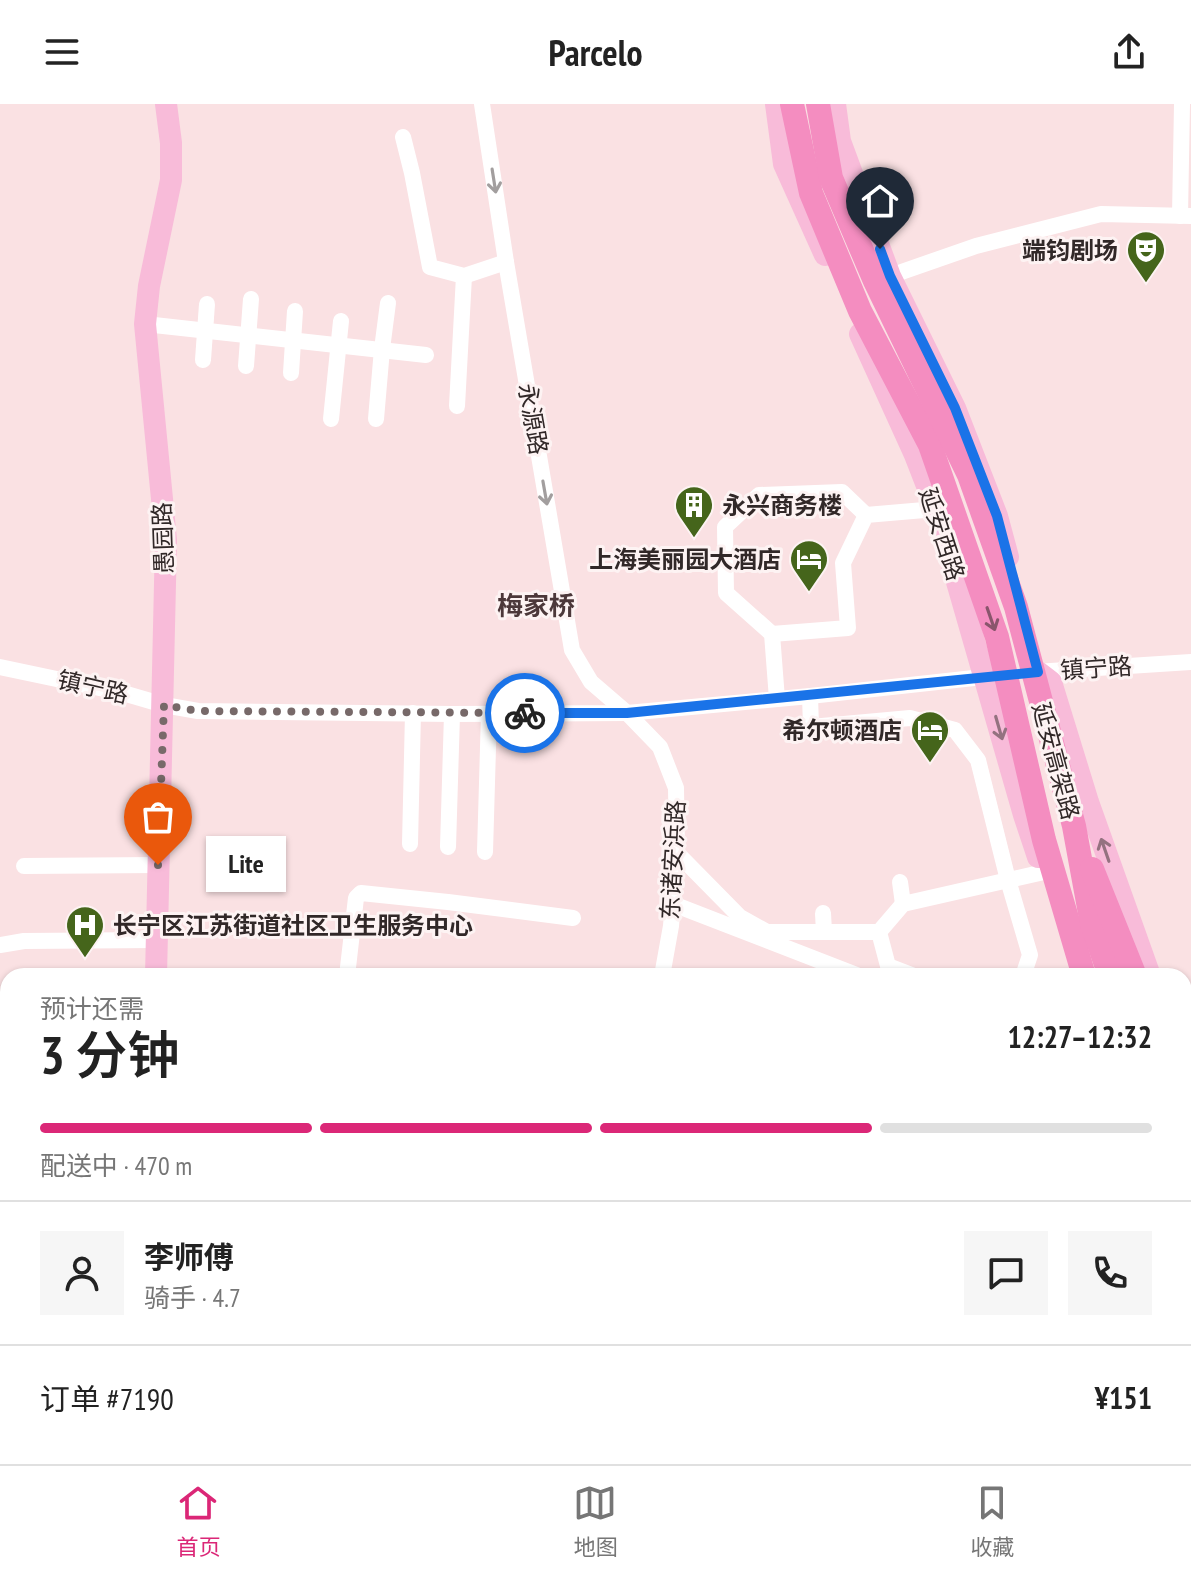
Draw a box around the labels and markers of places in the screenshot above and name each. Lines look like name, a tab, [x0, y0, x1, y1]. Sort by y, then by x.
pin	[846, 167, 914, 249]
theatre icon: 端钧剧场	[1125, 229, 1167, 284]
place label: 端钧剧场	[1022, 235, 1118, 266]
building icon: 永兴商务楼	[673, 484, 715, 539]
place label: 永兴商务楼	[722, 490, 842, 521]
hotel icon: 上海美丽园大酒店	[788, 538, 830, 593]
place label: 上海美丽园大酒店	[589, 544, 781, 575]
hotel icon: 希尔顿酒店	[909, 709, 951, 764]
place label: 希尔顿酒店	[782, 715, 902, 746]
pin	[124, 783, 192, 865]
callout: Lite	[206, 837, 286, 893]
hospital icon: 长宁区江苏街道社区卫生服务中心	[64, 904, 106, 959]
place label: 长宁区江苏街道社区卫生服务中心	[113, 910, 473, 941]

